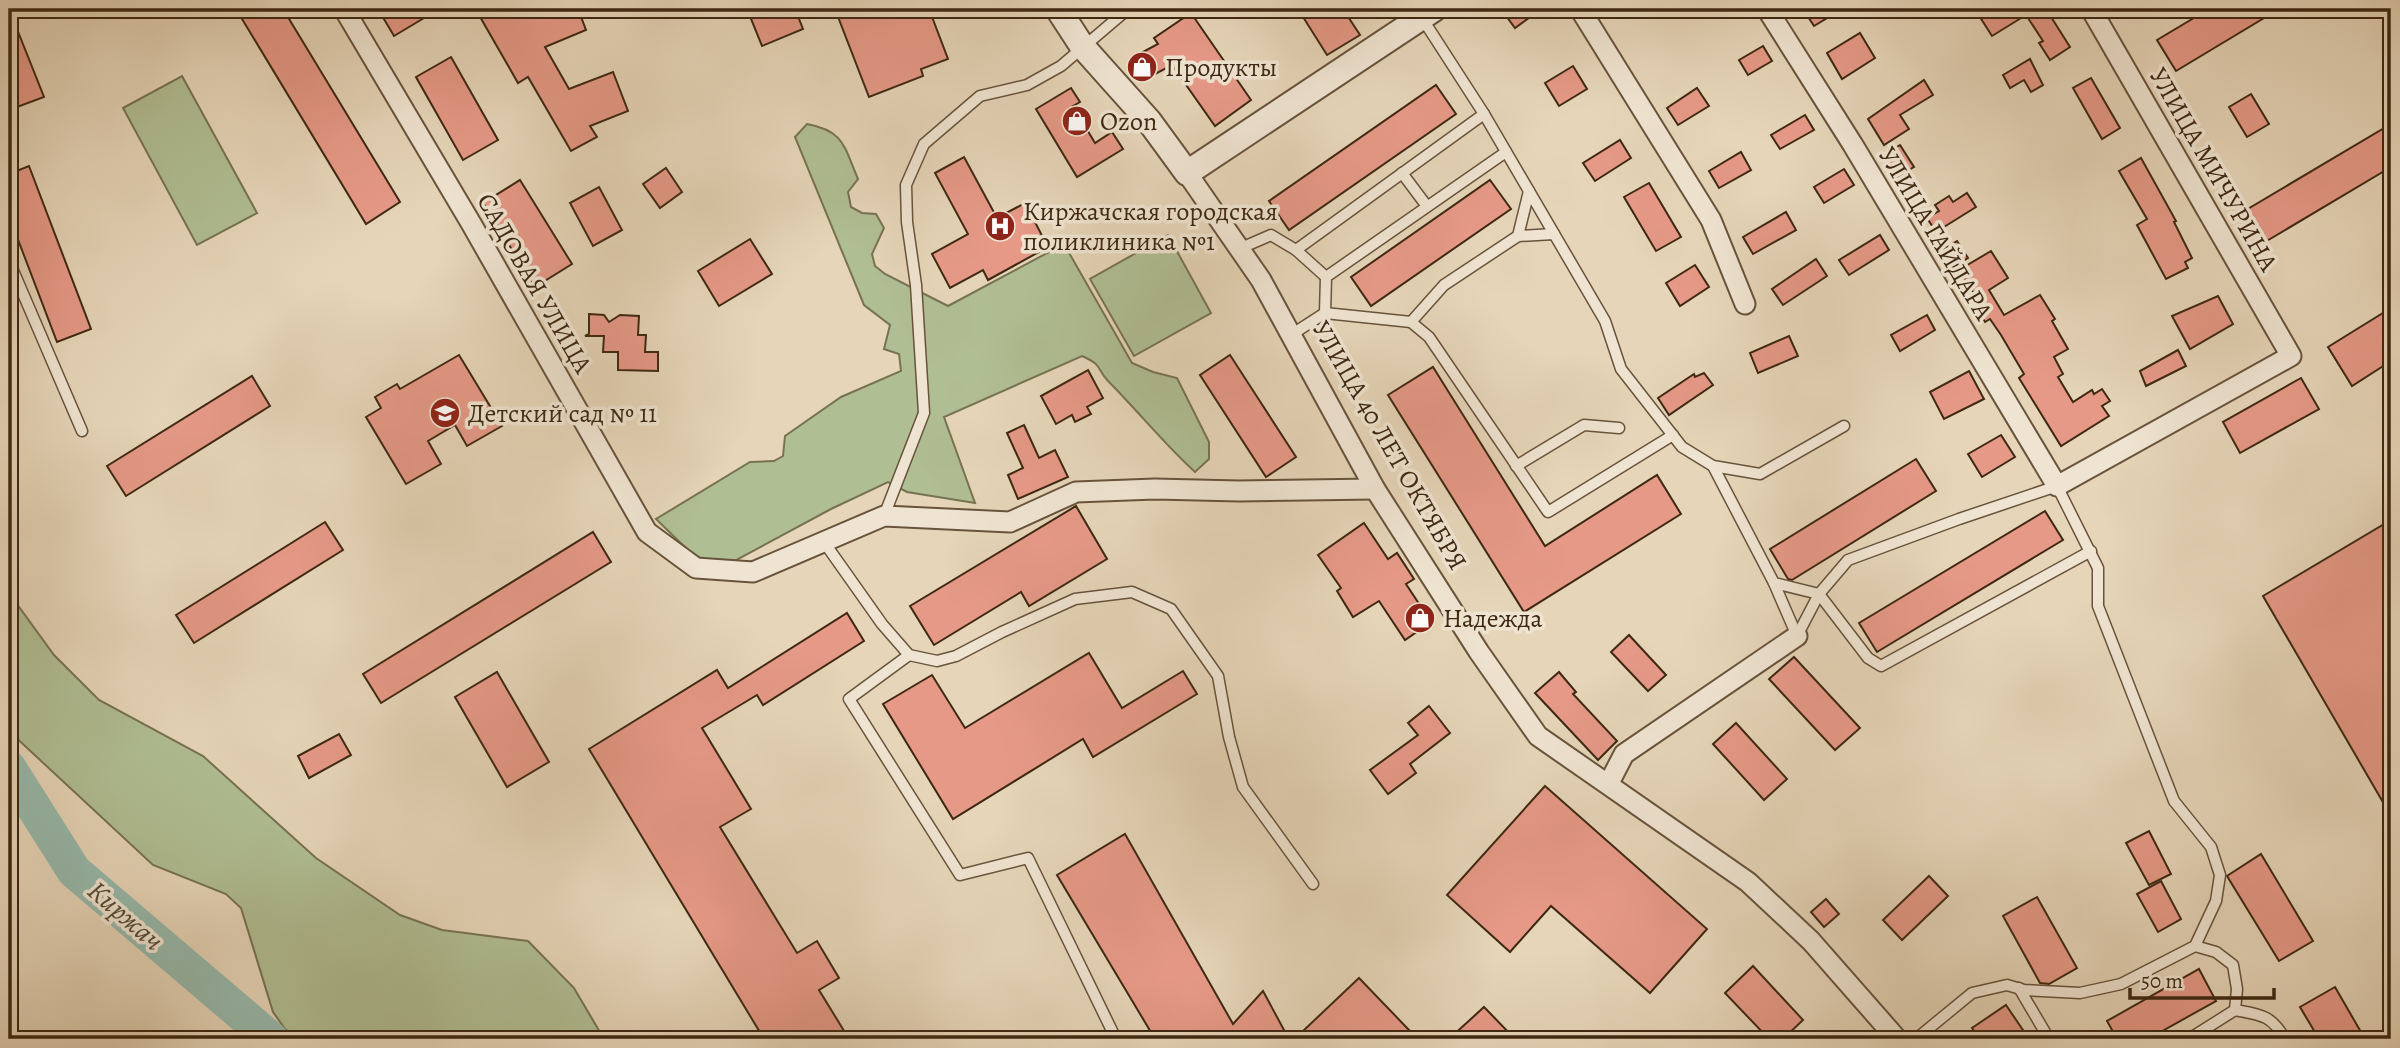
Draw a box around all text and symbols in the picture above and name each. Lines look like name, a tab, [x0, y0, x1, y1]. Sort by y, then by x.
shop icon: Продукты	[1125, 50, 1159, 84]
place label: Продукты	[1165, 50, 1277, 85]
street label: УЛИЦА МИЧУРИНА	[2141, 61, 2287, 278]
shop icon: Ozon	[1060, 104, 1094, 138]
place label: Ozon	[1100, 104, 1157, 139]
street label: УЛИЦА ГАЙДАРА	[1870, 140, 2001, 327]
street label: САДОВАЯ УЛИЦА	[469, 187, 601, 380]
place label: Киржачская городская поликлиника №1	[1023, 194, 1278, 259]
hospital icon: Киржачская городская поликлиника №1	[983, 209, 1017, 243]
street label: УЛИЦА 40 ЛЕТ ОКТЯБРЯ	[1304, 314, 1475, 576]
school or university icon: Детский сад № 11	[428, 396, 462, 430]
place label: Детский сад № 11	[468, 396, 657, 431]
shop icon: Надежда	[1403, 601, 1437, 635]
place label: Надежда	[1443, 601, 1542, 636]
water label: Киржач	[79, 872, 172, 959]
scale bar	[2130, 957, 2274, 1001]
text: 50 m	[2141, 967, 2183, 995]

